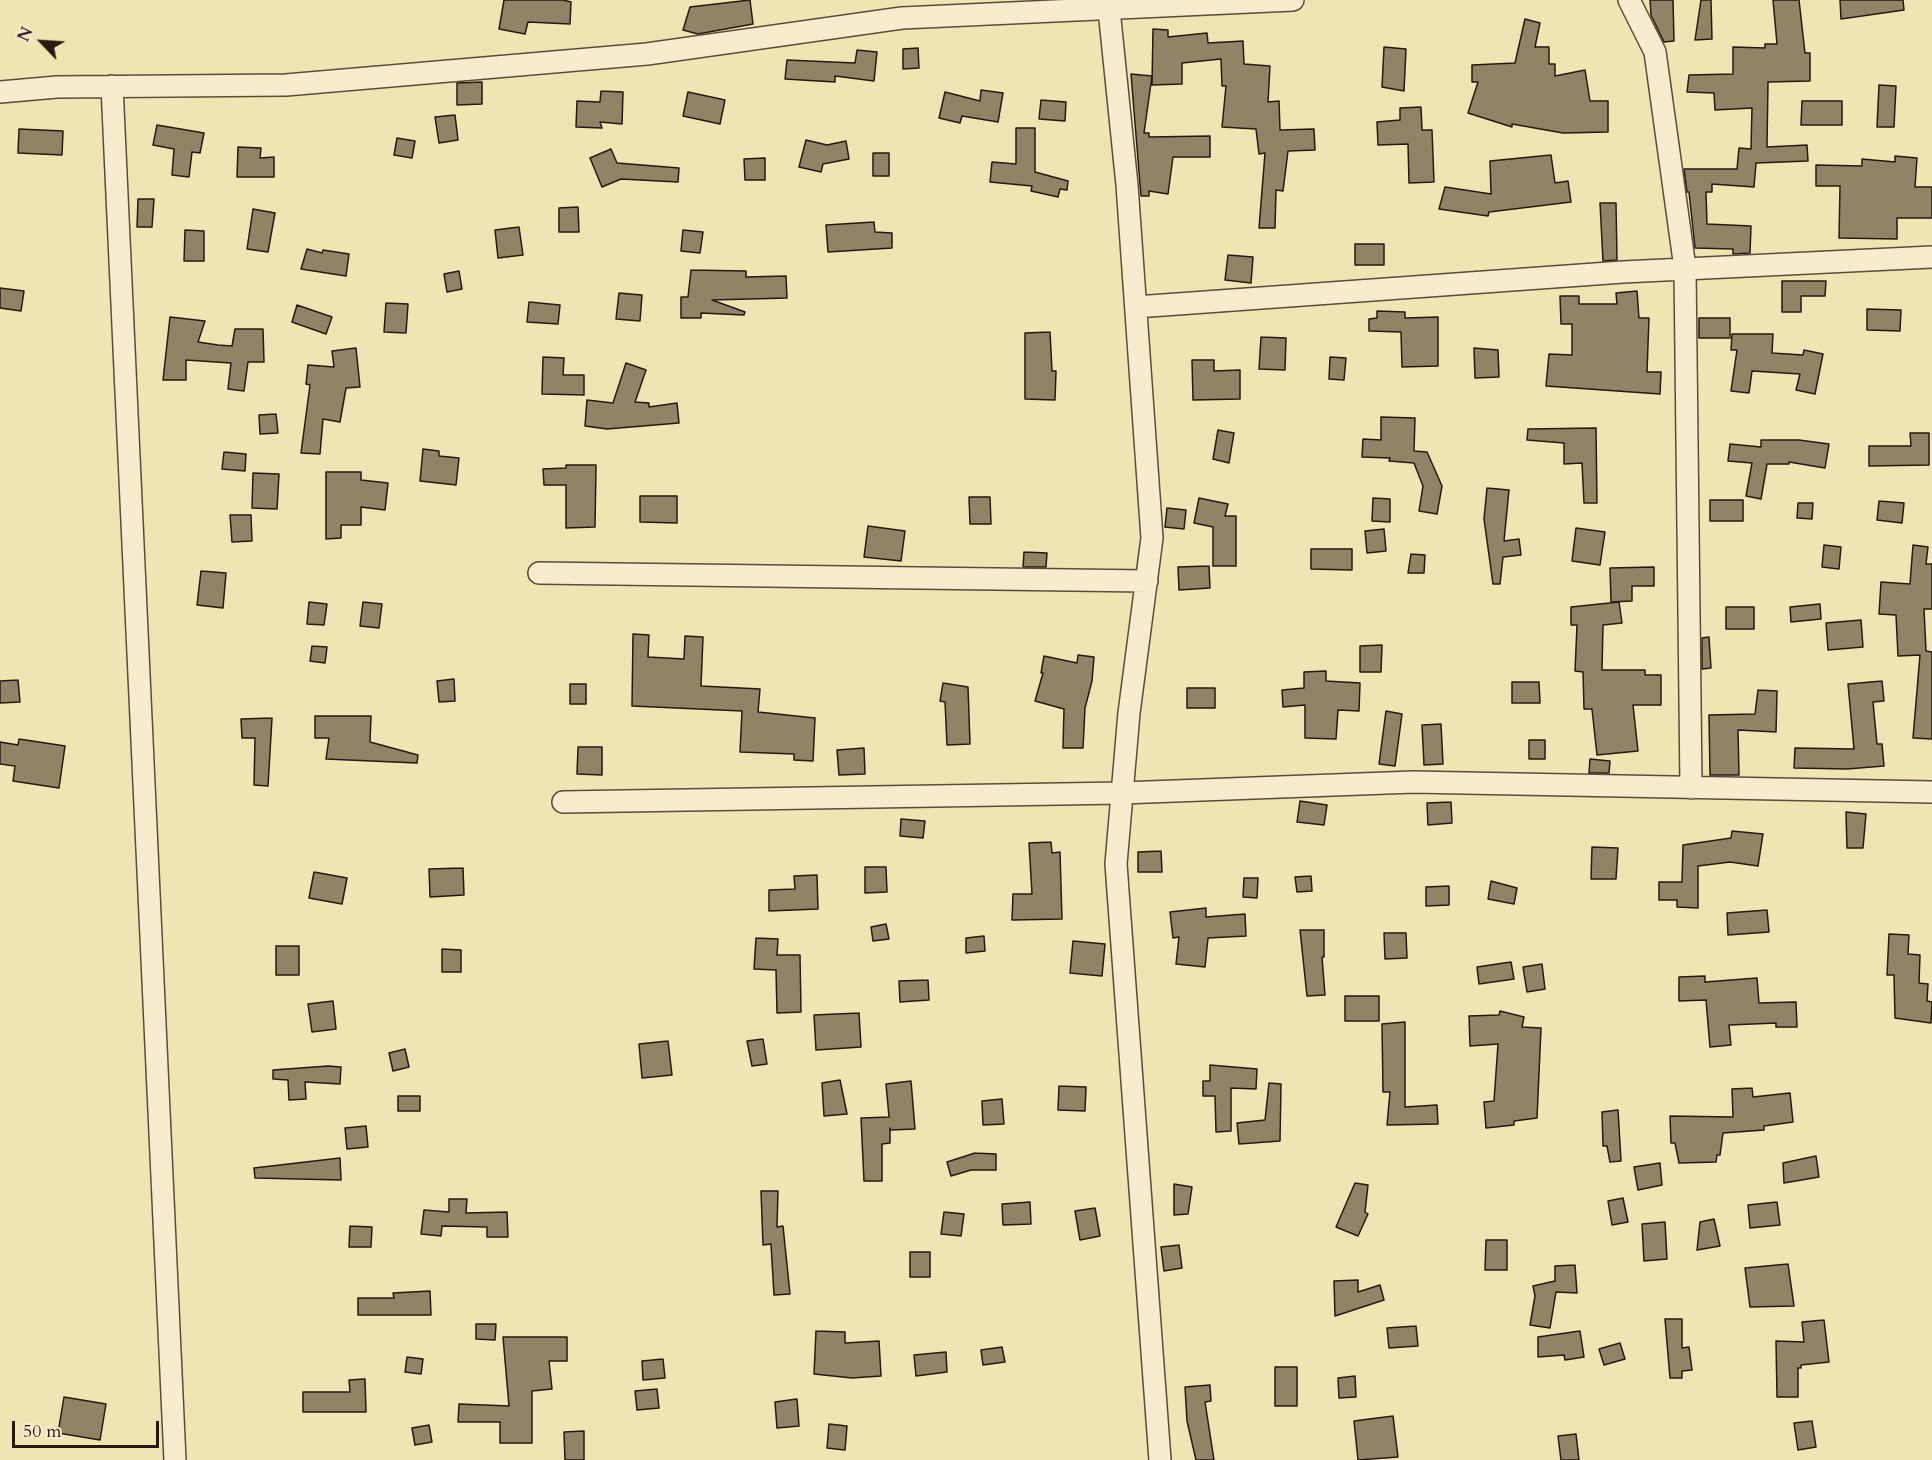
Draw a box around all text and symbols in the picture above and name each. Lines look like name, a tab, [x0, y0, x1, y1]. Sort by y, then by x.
north arrow	[12, 12, 72, 72]
text: N	[13, 23, 39, 45]
scale bar	[15, 1409, 162, 1447]
text: 50 m	[23, 1419, 62, 1444]

